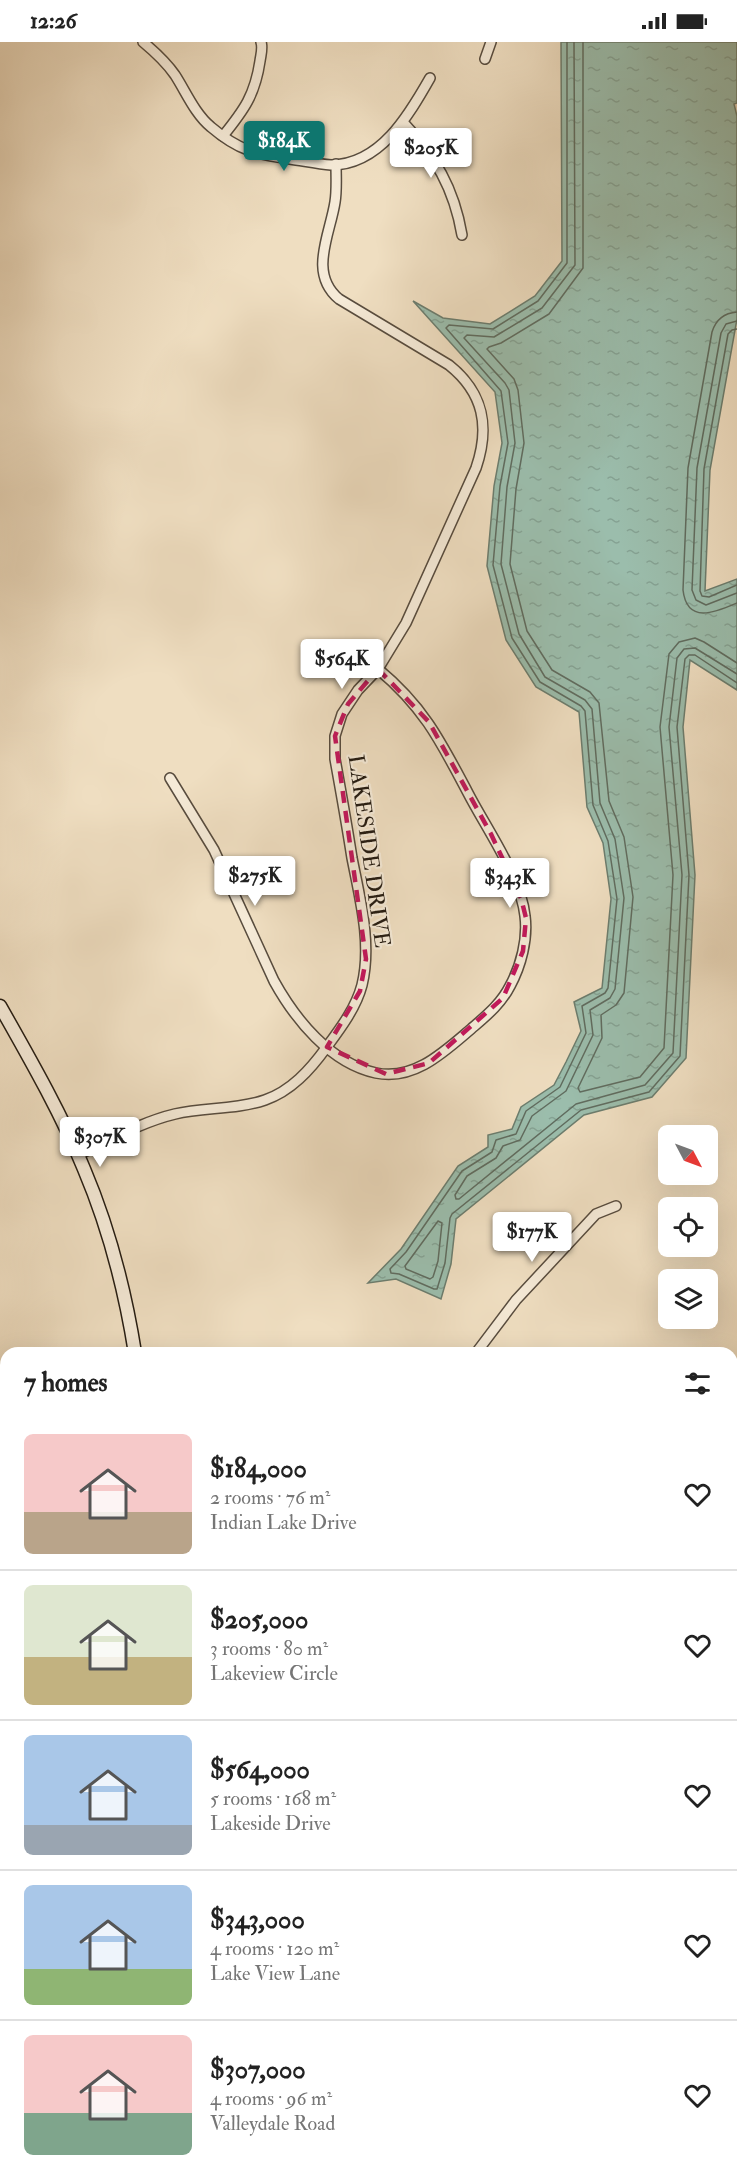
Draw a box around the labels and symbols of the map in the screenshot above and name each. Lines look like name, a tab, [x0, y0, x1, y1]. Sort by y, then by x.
pin: $184K	[242, 121, 326, 172]
pin: $205K	[389, 128, 473, 179]
pin: $564K	[300, 639, 384, 690]
street label: LAKESIDE DRIVE	[342, 753, 396, 950]
pin: $275K	[213, 856, 297, 907]
pin: $343K	[468, 858, 552, 909]
pin: $307K	[58, 1117, 142, 1168]
north arrow	[658, 1125, 718, 1185]
pin: $177K	[490, 1212, 574, 1263]

